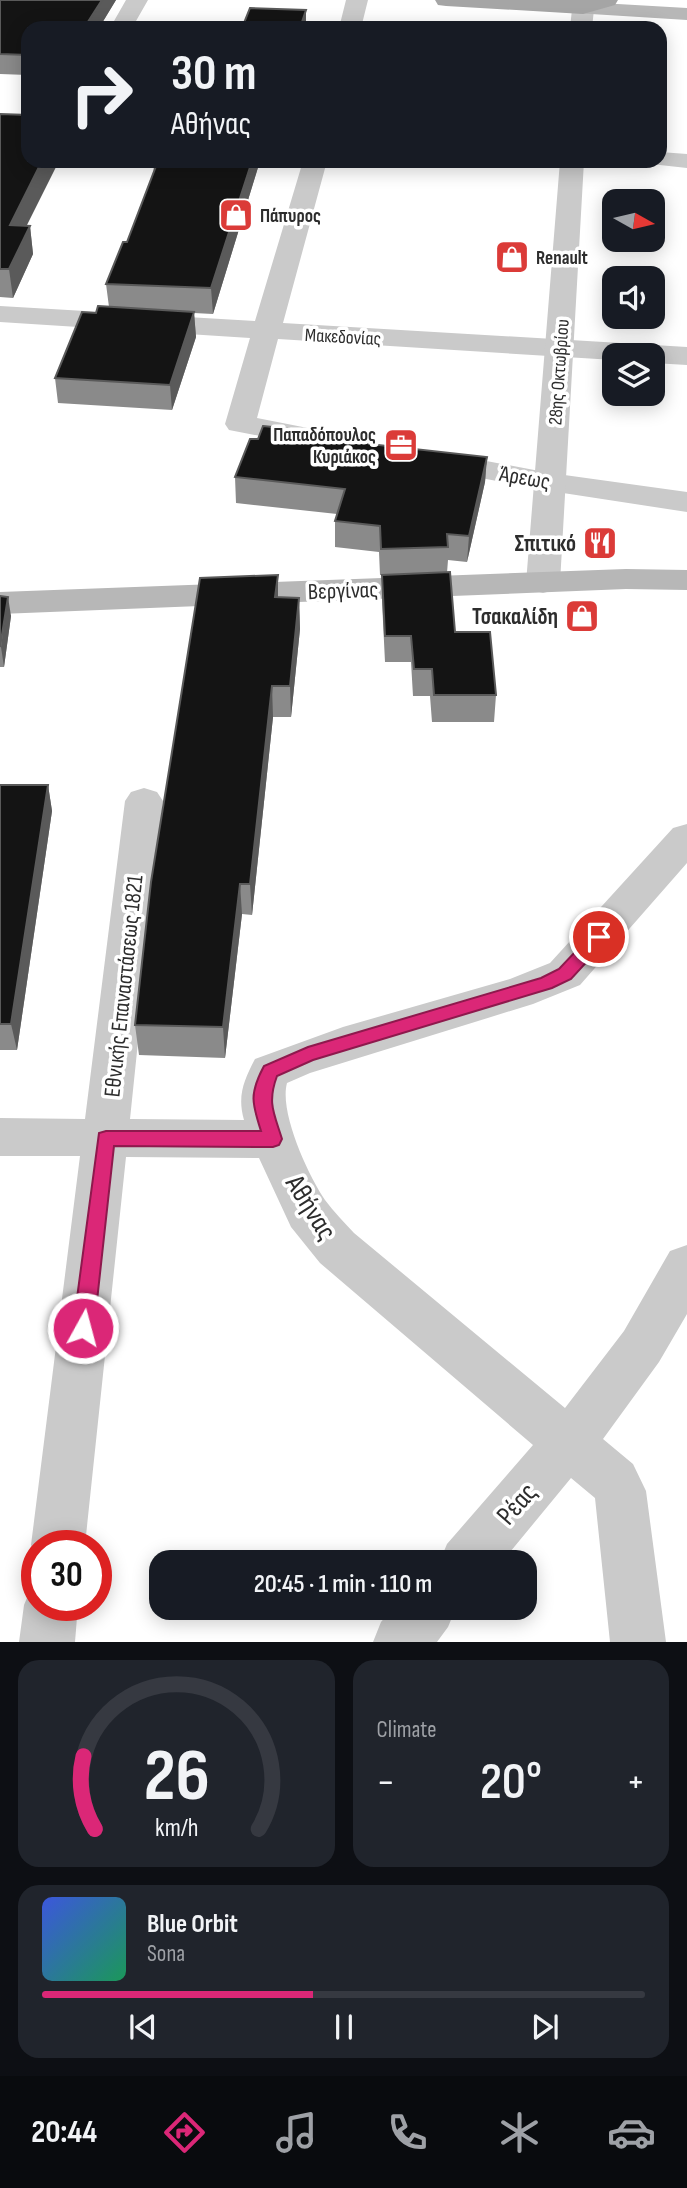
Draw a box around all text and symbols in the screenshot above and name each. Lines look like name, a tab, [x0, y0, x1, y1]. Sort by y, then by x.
text: 30 m	[171, 45, 256, 104]
icon: right	[56, 49, 147, 140]
text: Αθήνας	[171, 105, 251, 144]
north arrow	[602, 189, 665, 252]
map controls	[602, 189, 665, 406]
shop icon: Πάπυρος	[217, 196, 255, 234]
place label: Πάπυρος	[260, 205, 321, 228]
shop icon: Renault	[493, 238, 531, 276]
place label: Renault	[536, 247, 588, 270]
button: sound	[602, 266, 665, 329]
street label: 28ης Οκτωβρίου	[544, 318, 575, 426]
street label: Μακεδονίας	[304, 324, 382, 351]
button: layers	[602, 343, 665, 406]
place label: Παπαδόπουλος Κυριάκος	[273, 424, 376, 469]
office icon: Παπαδόπουλος Κυριάκος	[382, 426, 420, 464]
street label: Άρεως	[497, 460, 552, 496]
restaurant icon: Σπιτικό	[581, 524, 619, 562]
place label: Σπιτικό	[514, 530, 576, 558]
street label: Βεργίνας	[307, 576, 379, 606]
shop icon: Τσακαλίδη	[563, 597, 601, 635]
place label: Τσακαλίδη	[472, 603, 558, 631]
street label: Εθνικής Επαναστάσεως 1821	[98, 874, 150, 1098]
pin	[569, 907, 629, 967]
icon: arrive	[580, 918, 618, 956]
street label: Αθήνας	[278, 1169, 343, 1246]
position arrow	[46, 1291, 120, 1365]
street label: Ρέας	[490, 1476, 544, 1532]
speed limit sign: 30	[21, 1530, 112, 1621]
text: 20:45 · 1 min · 110 m	[254, 1569, 432, 1600]
text: Climate	[377, 1716, 436, 1744]
text: 26	[143, 1734, 209, 1822]
text: 20°	[480, 1751, 542, 1814]
text: −	[377, 1760, 395, 1805]
text: +	[626, 1760, 645, 1805]
text: km/h	[155, 1813, 198, 1844]
text: Blue Orbit	[147, 1909, 238, 1940]
text: Sona	[147, 1940, 185, 1968]
icon: previous	[124, 2008, 162, 2046]
icon: pause	[325, 2008, 363, 2046]
icon: next	[526, 2008, 564, 2046]
icon: directions	[160, 2108, 209, 2157]
icon: music	[272, 2108, 321, 2157]
icon: phone	[383, 2108, 432, 2157]
icon: climate	[495, 2108, 544, 2157]
icon: car	[607, 2108, 656, 2157]
text: 20:44	[31, 2113, 97, 2152]

